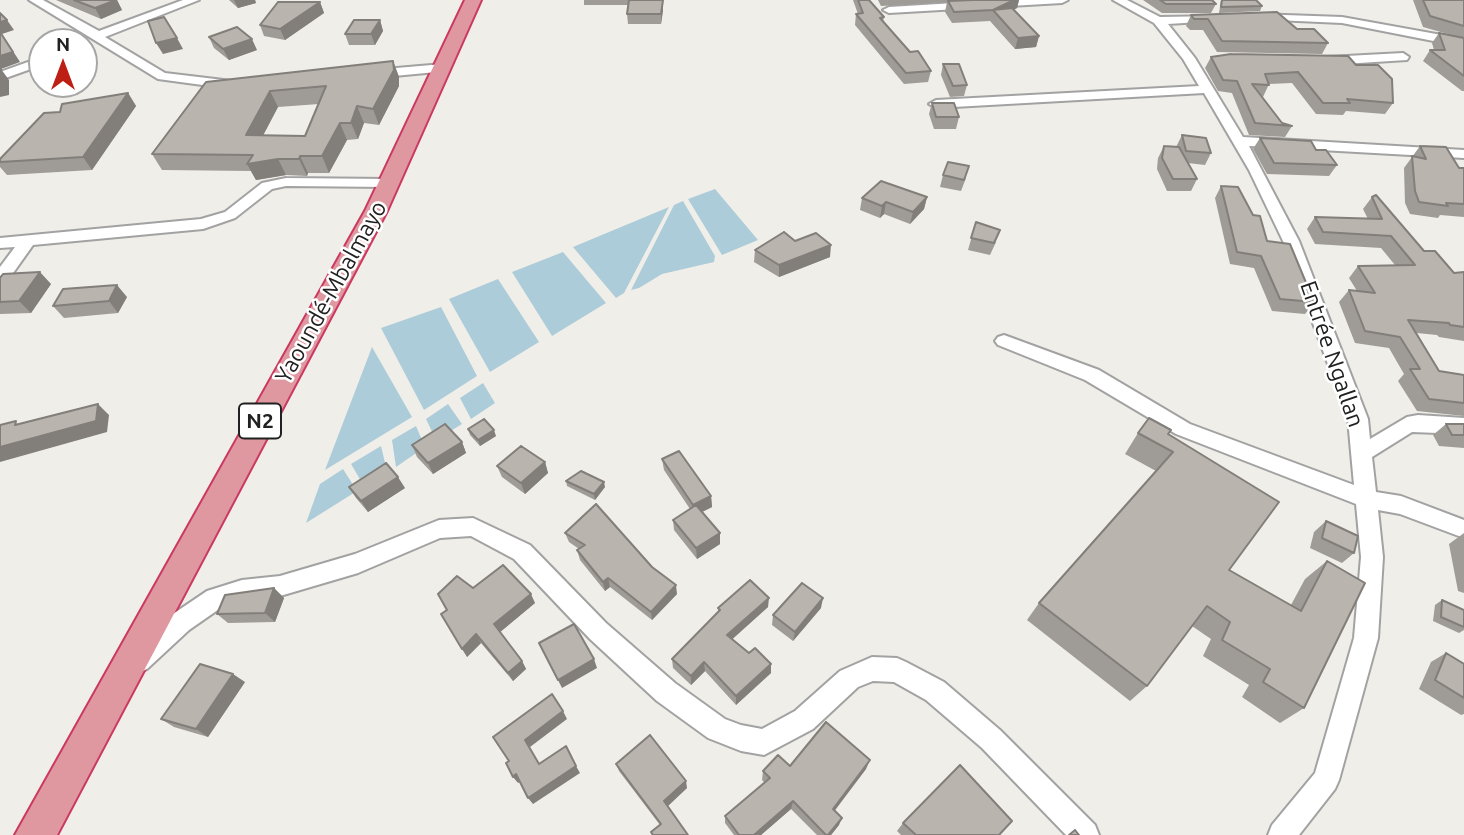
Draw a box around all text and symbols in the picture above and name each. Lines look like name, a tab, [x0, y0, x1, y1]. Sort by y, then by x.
north arrow	[28, 28, 98, 98]
text: N	[56, 33, 70, 55]
street label: Yaoundé-Mbalmayo	[269, 196, 393, 388]
street label: Entrée Ngallan	[1294, 277, 1370, 431]
road number: N2	[239, 404, 281, 438]

